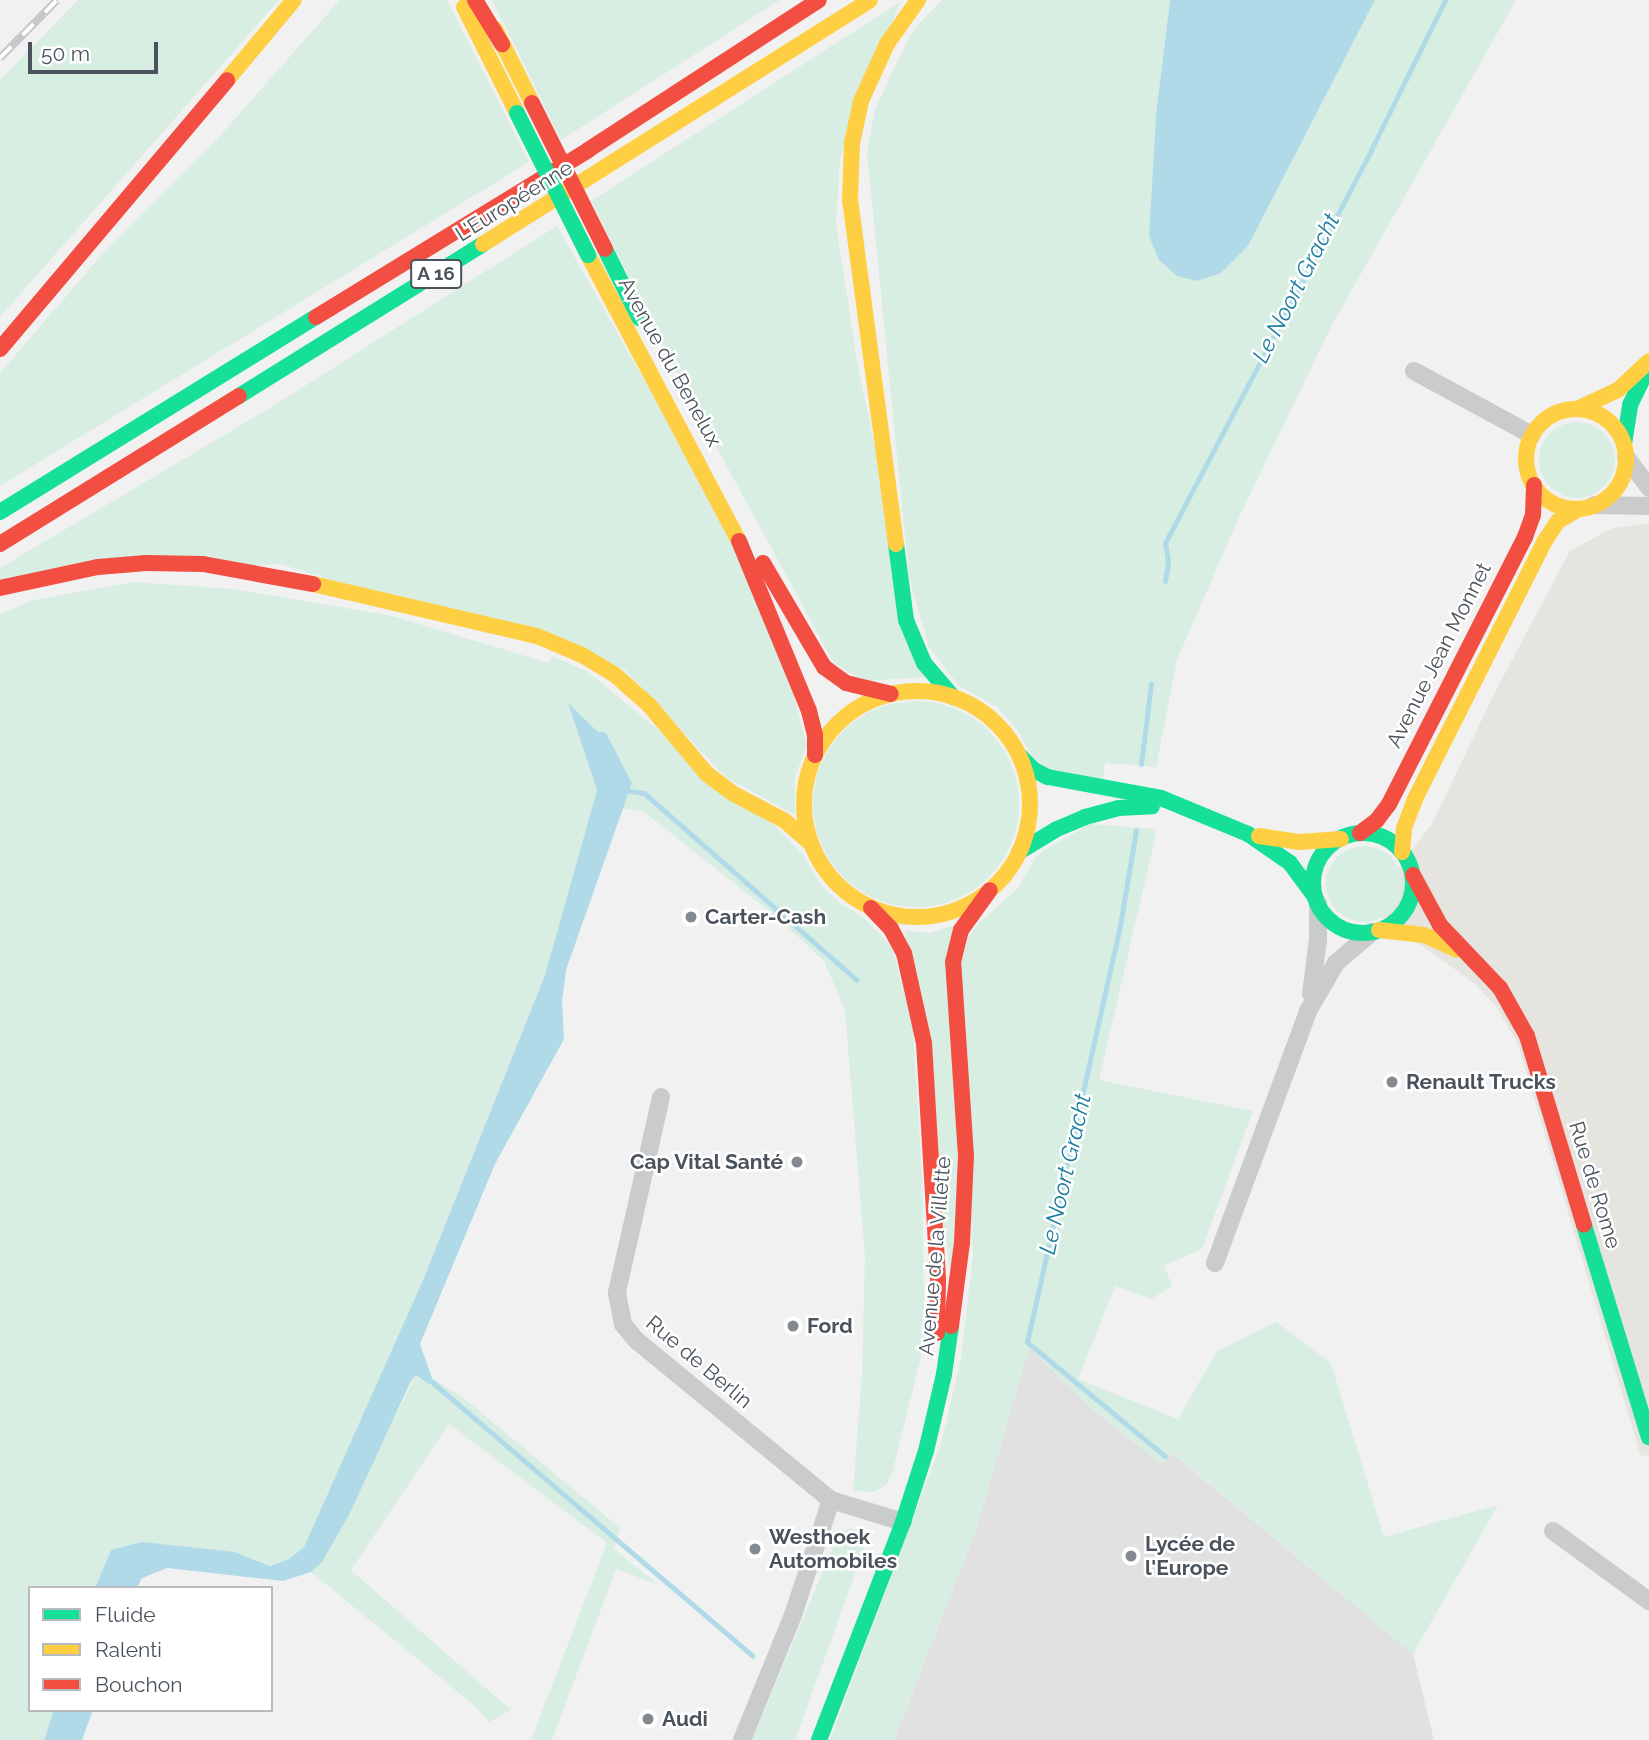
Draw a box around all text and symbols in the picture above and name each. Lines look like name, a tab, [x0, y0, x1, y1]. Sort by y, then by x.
scale bar	[32, 28, 161, 72]
text: 50 m	[41, 41, 90, 66]
street label: L'Européenne	[451, 155, 577, 247]
water label: Le Noort Gracht	[1247, 209, 1345, 367]
road number: A 16	[410, 258, 462, 290]
street label: Avenue du Benelux	[613, 273, 727, 451]
street label: Avenue Jean Monnet	[1381, 558, 1497, 752]
place label: Carter-Cash	[705, 904, 826, 930]
marker: Carter-Cash	[683, 909, 699, 925]
place label: Renault Trucks	[1406, 1069, 1556, 1095]
marker: Renault Trucks	[1384, 1074, 1400, 1090]
water label: Le Noort Gracht	[1033, 1091, 1097, 1257]
street label: Rue de Rome	[1564, 1118, 1626, 1252]
place label: Cap Vital Santé	[629, 1149, 783, 1175]
marker: Cap Vital Santé	[789, 1154, 805, 1170]
street label: Avenue de la Villette	[914, 1155, 956, 1357]
street label: Rue de Berlin	[641, 1310, 757, 1414]
place label: Ford	[807, 1313, 853, 1339]
marker: Ford	[785, 1318, 801, 1334]
place label: Westhoek Automobiles	[769, 1524, 897, 1574]
place label: Lycée de l'Europe	[1145, 1531, 1235, 1581]
marker: Westhoek Automobiles	[747, 1541, 763, 1557]
marker: Lycée de l'Europe	[1123, 1548, 1139, 1564]
legend	[28, 1586, 273, 1712]
text: Fluide	[95, 1602, 156, 1627]
text: Ralenti	[95, 1637, 162, 1662]
text: Bouchon	[95, 1672, 182, 1697]
place label: Audi	[662, 1706, 708, 1732]
marker: Audi	[640, 1711, 656, 1727]

